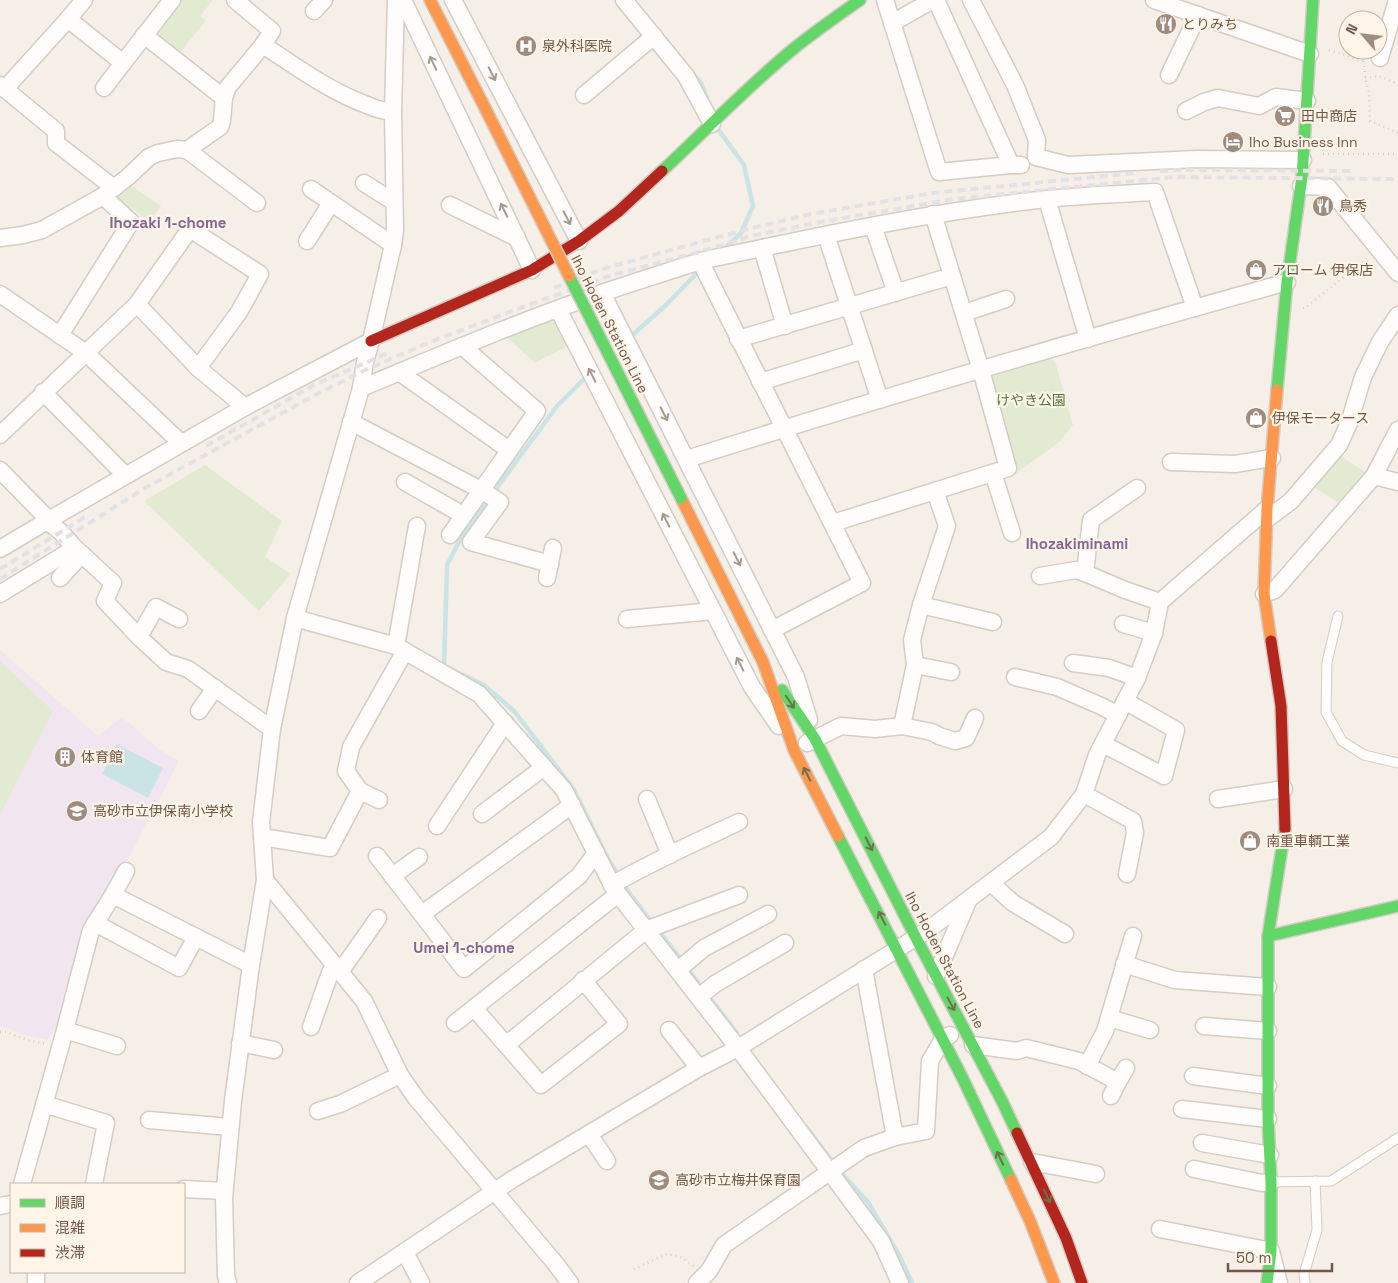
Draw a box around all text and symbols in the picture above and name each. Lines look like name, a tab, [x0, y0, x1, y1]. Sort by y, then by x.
north arrow	[1338, 10, 1388, 60]
restaurant icon: とりみち	[1154, 12, 1178, 36]
place label: とりみち	[1182, 15, 1238, 33]
text: N	[1341, 21, 1362, 37]
hospital icon: 泉外科医院	[514, 34, 538, 58]
place label: 泉外科医院	[542, 37, 612, 55]
one-way arrow	[428, 56, 438, 71]
one-way arrow	[487, 67, 497, 82]
supermarket icon: 田中商店	[1273, 104, 1297, 128]
place label: 田中商店	[1301, 107, 1357, 125]
hotel icon: Iho Business Inn	[1221, 130, 1245, 154]
place label: Iho Business Inn	[1249, 133, 1358, 151]
restaurant icon: 鳥秀	[1311, 194, 1335, 218]
place label: 鳥秀	[1339, 197, 1367, 215]
one-way arrow	[498, 203, 508, 218]
one-way arrow	[562, 211, 572, 226]
district label: Ihozaki 1-chome	[110, 213, 227, 232]
street label: Iho Hoden Station Line	[567, 252, 653, 396]
shop icon: アローム 伊保店	[1244, 258, 1268, 282]
place label: アローム 伊保店	[1272, 261, 1373, 279]
one-way arrow	[587, 368, 596, 383]
park label: けやき公園	[996, 391, 1066, 409]
one-way arrow	[660, 406, 669, 421]
shop icon: 伊保モータース	[1244, 406, 1268, 430]
place label: 伊保モータース	[1272, 409, 1369, 427]
one-way arrow	[661, 512, 671, 527]
district label: Ihozakiminami	[1026, 534, 1128, 553]
one-way arrow	[732, 552, 742, 567]
one-way arrow	[735, 657, 744, 672]
one-way arrow	[785, 695, 795, 709]
building icon: 体育館	[53, 745, 77, 769]
place label: 体育館	[81, 748, 123, 766]
one-way arrow	[802, 766, 812, 781]
school or university icon: 高砂市立伊保南小学校	[65, 799, 89, 823]
place label: 高砂市立伊保南小学校	[93, 802, 233, 820]
shop icon: 南重車輌工業	[1238, 829, 1262, 853]
place label: 南重車輌工業	[1266, 832, 1350, 850]
one-way arrow	[865, 836, 874, 851]
street label: Iho Hoden Station Line	[901, 888, 989, 1032]
one-way arrow	[877, 911, 886, 926]
district label: Umei 1-chome	[413, 938, 515, 957]
one-way arrow	[947, 996, 956, 1011]
one-way arrow	[995, 1151, 1004, 1166]
school or university icon: 高砂市立梅井保育園	[647, 1168, 671, 1192]
place label: 高砂市立梅井保育園	[675, 1171, 801, 1189]
legend	[10, 1183, 185, 1273]
one-way arrow	[1043, 1188, 1053, 1203]
text: 順調	[55, 1193, 85, 1212]
text: 混雑	[55, 1218, 85, 1237]
scale bar	[1228, 1240, 1332, 1272]
text: 渋滞	[55, 1243, 85, 1262]
text: 50 m	[1236, 1248, 1271, 1267]

